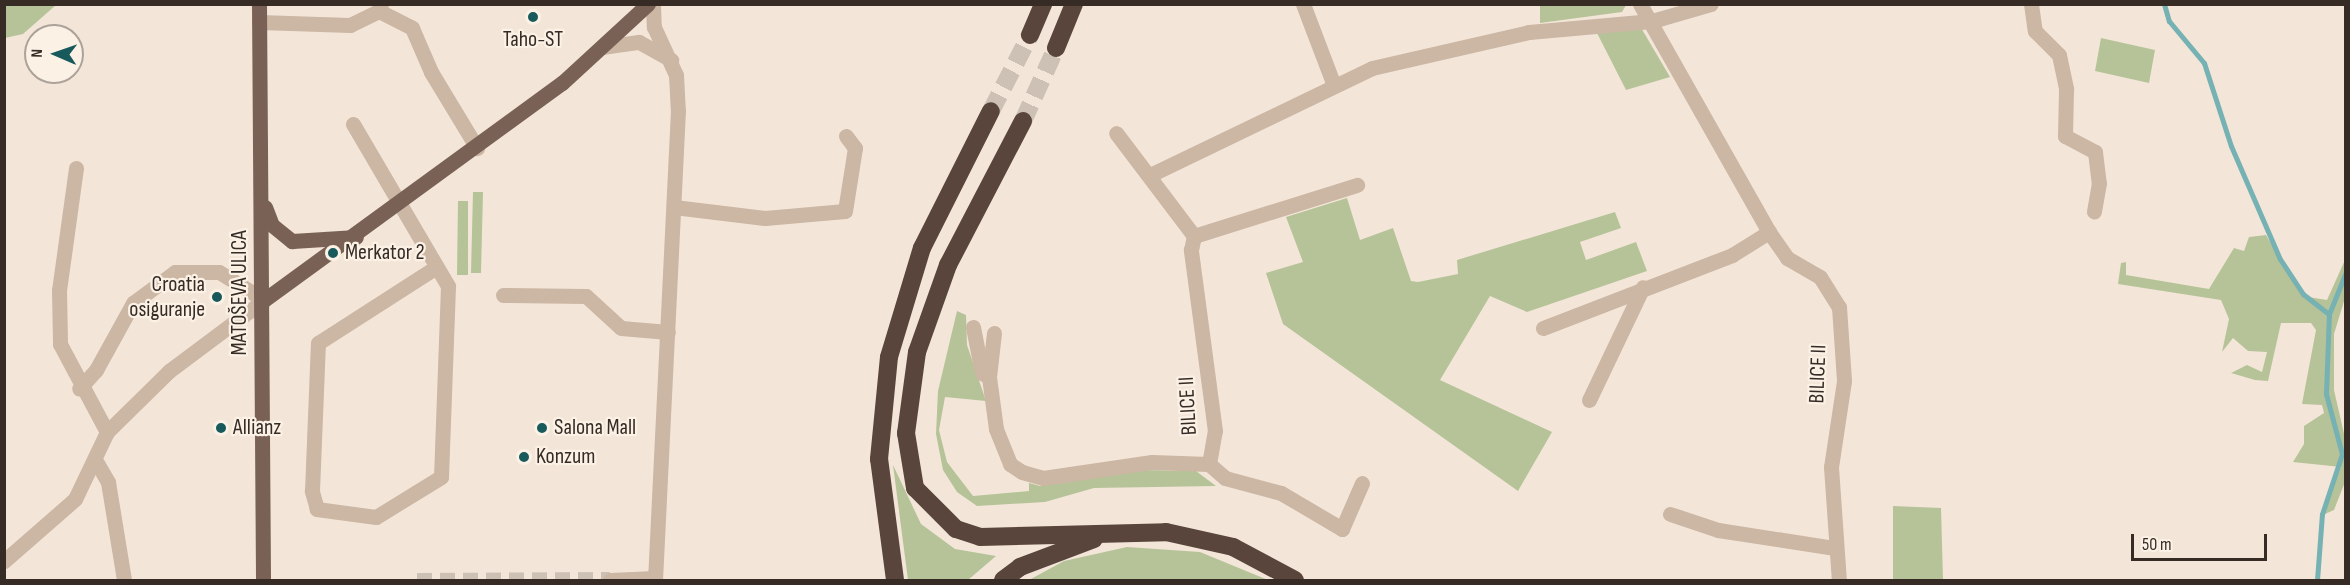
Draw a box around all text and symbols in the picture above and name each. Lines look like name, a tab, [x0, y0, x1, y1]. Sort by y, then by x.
marker: Taho-ST	[526, 10, 540, 24]
north arrow	[24, 24, 84, 84]
place label: Taho-ST	[503, 27, 563, 53]
text: N	[28, 49, 47, 58]
street label: MATOŠEVA ULICA	[227, 230, 253, 356]
place label: Merkator 2	[345, 240, 425, 266]
marker: Merkator 2	[326, 246, 340, 260]
place label: Croatia osiguranje	[129, 271, 205, 322]
marker: Croatia osiguranje	[210, 290, 224, 304]
street label: BILICE II	[1804, 344, 1832, 404]
street label: BILICE II	[1173, 376, 1203, 436]
place label: Allianz	[233, 415, 281, 441]
place label: Salona Mall	[554, 415, 636, 441]
marker: Allianz	[214, 421, 228, 435]
marker: Salona Mall	[535, 421, 549, 435]
place label: Konzum	[536, 444, 595, 470]
marker: Konzum	[517, 450, 531, 464]
scale bar	[2134, 522, 2270, 560]
text: 50 m	[2142, 534, 2172, 555]

